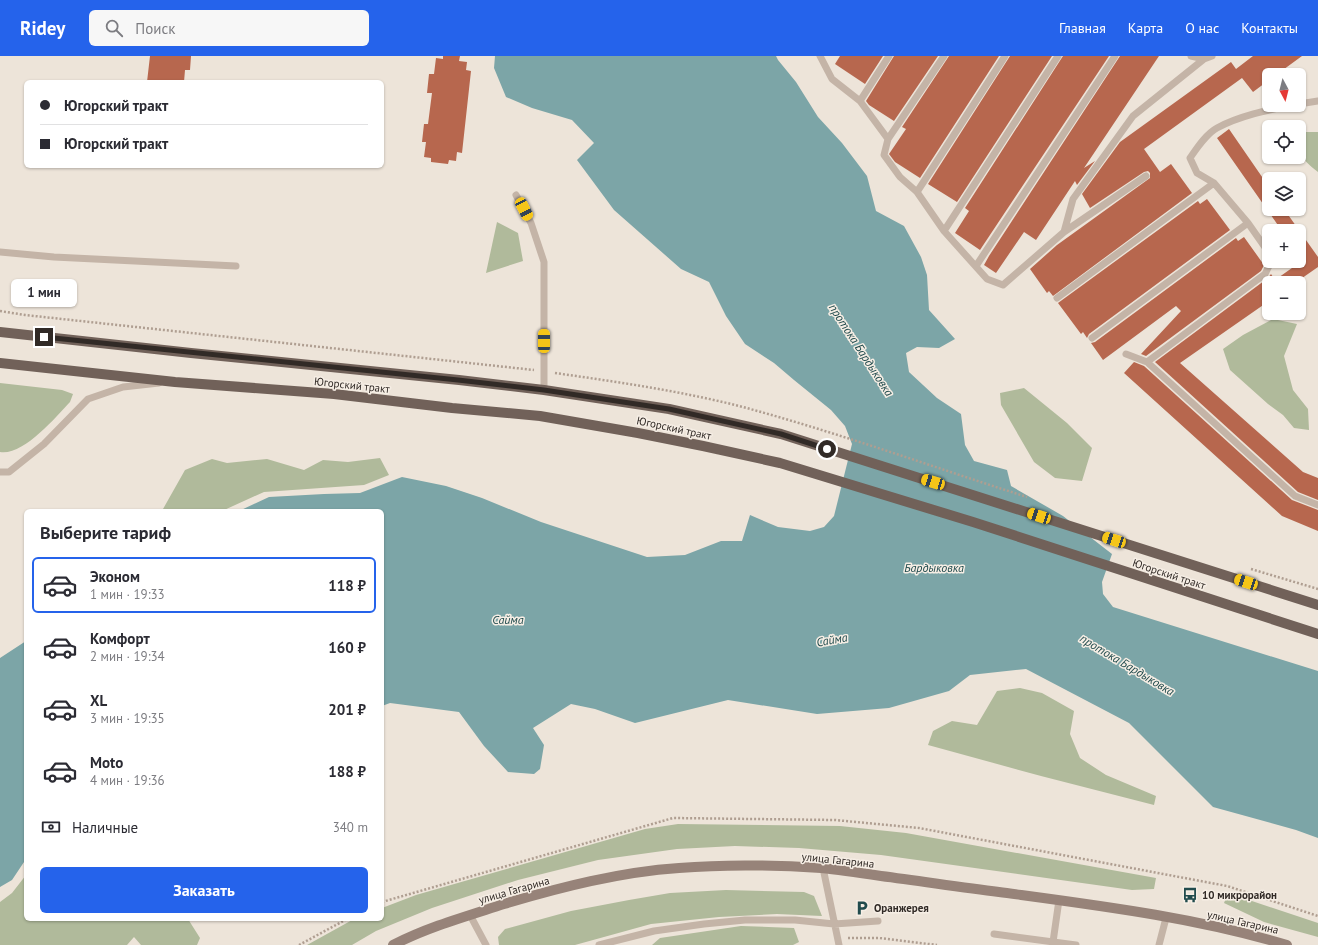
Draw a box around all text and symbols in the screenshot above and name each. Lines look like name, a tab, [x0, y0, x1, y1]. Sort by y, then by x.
search box	[89, 10, 369, 46]
text: Ridey	[20, 16, 65, 40]
icon: search	[103, 17, 125, 39]
text: Поиск	[135, 19, 175, 38]
text: Главная	[1059, 19, 1106, 37]
text: Карта	[1128, 19, 1163, 37]
text: О нас	[1185, 19, 1219, 37]
text: Контакты	[1241, 19, 1298, 37]
north arrow	[1262, 68, 1306, 112]
map controls	[1262, 68, 1306, 320]
text: Югорский тракт	[64, 96, 168, 115]
button: locate	[1262, 120, 1306, 164]
text: Югорский тракт	[64, 134, 168, 153]
button: layers	[1262, 172, 1306, 216]
car	[513, 196, 535, 222]
button: +	[1262, 224, 1306, 268]
button: −	[1262, 276, 1306, 320]
callout: 1 мин	[11, 279, 77, 307]
text: 1 мин	[27, 284, 61, 301]
water label: протока Бардыковка	[826, 301, 897, 399]
route end	[35, 328, 53, 346]
car	[538, 329, 550, 353]
street label: Югорский тракт	[314, 374, 391, 396]
street label: Югорский тракт	[635, 413, 713, 443]
route start	[818, 440, 836, 458]
car	[920, 473, 946, 491]
car	[1026, 507, 1052, 525]
text: Выберите тариф	[40, 521, 171, 544]
car	[1101, 531, 1127, 549]
street label: Югорский тракт	[1131, 556, 1208, 593]
water label: Бардыковка	[904, 560, 964, 575]
icon: car	[42, 567, 78, 603]
text: Эконом	[90, 567, 140, 586]
car	[1233, 573, 1259, 591]
text: 118 ₽	[328, 576, 366, 595]
text: 1 мин · 19:33	[90, 586, 165, 603]
water label: Сайма	[492, 612, 524, 627]
icon: car	[42, 629, 78, 665]
text: Комфорт	[90, 629, 150, 648]
water label: Сайма	[815, 629, 849, 650]
water label: протока Бардыковка	[1077, 630, 1177, 699]
text: 160 ₽	[328, 638, 366, 657]
text: 2 мин · 19:34	[90, 648, 165, 665]
icon: car	[42, 691, 78, 727]
text: XL	[90, 691, 107, 710]
text: 201 ₽	[328, 700, 366, 719]
text: 3 мин · 19:35	[90, 710, 165, 727]
icon: car	[42, 753, 78, 789]
text: Moto	[90, 753, 123, 772]
text: 188 ₽	[328, 762, 366, 781]
text: 4 мин · 19:36	[90, 772, 165, 789]
icon: cash	[40, 816, 62, 838]
text: Наличные	[72, 818, 138, 837]
text: 340 m	[333, 819, 368, 836]
street label: улица Гагарина	[801, 849, 875, 871]
button: Заказать	[40, 867, 368, 913]
street label: улица Гагарина	[477, 873, 551, 907]
bus stop icon: 10 микрорайон	[1181, 886, 1199, 904]
place label: 10 микрорайон	[1202, 888, 1277, 902]
parking icon: Оранжерея	[853, 899, 871, 917]
place label: Оранжерея	[874, 901, 929, 915]
street label: улица Гагарина	[1206, 907, 1280, 937]

